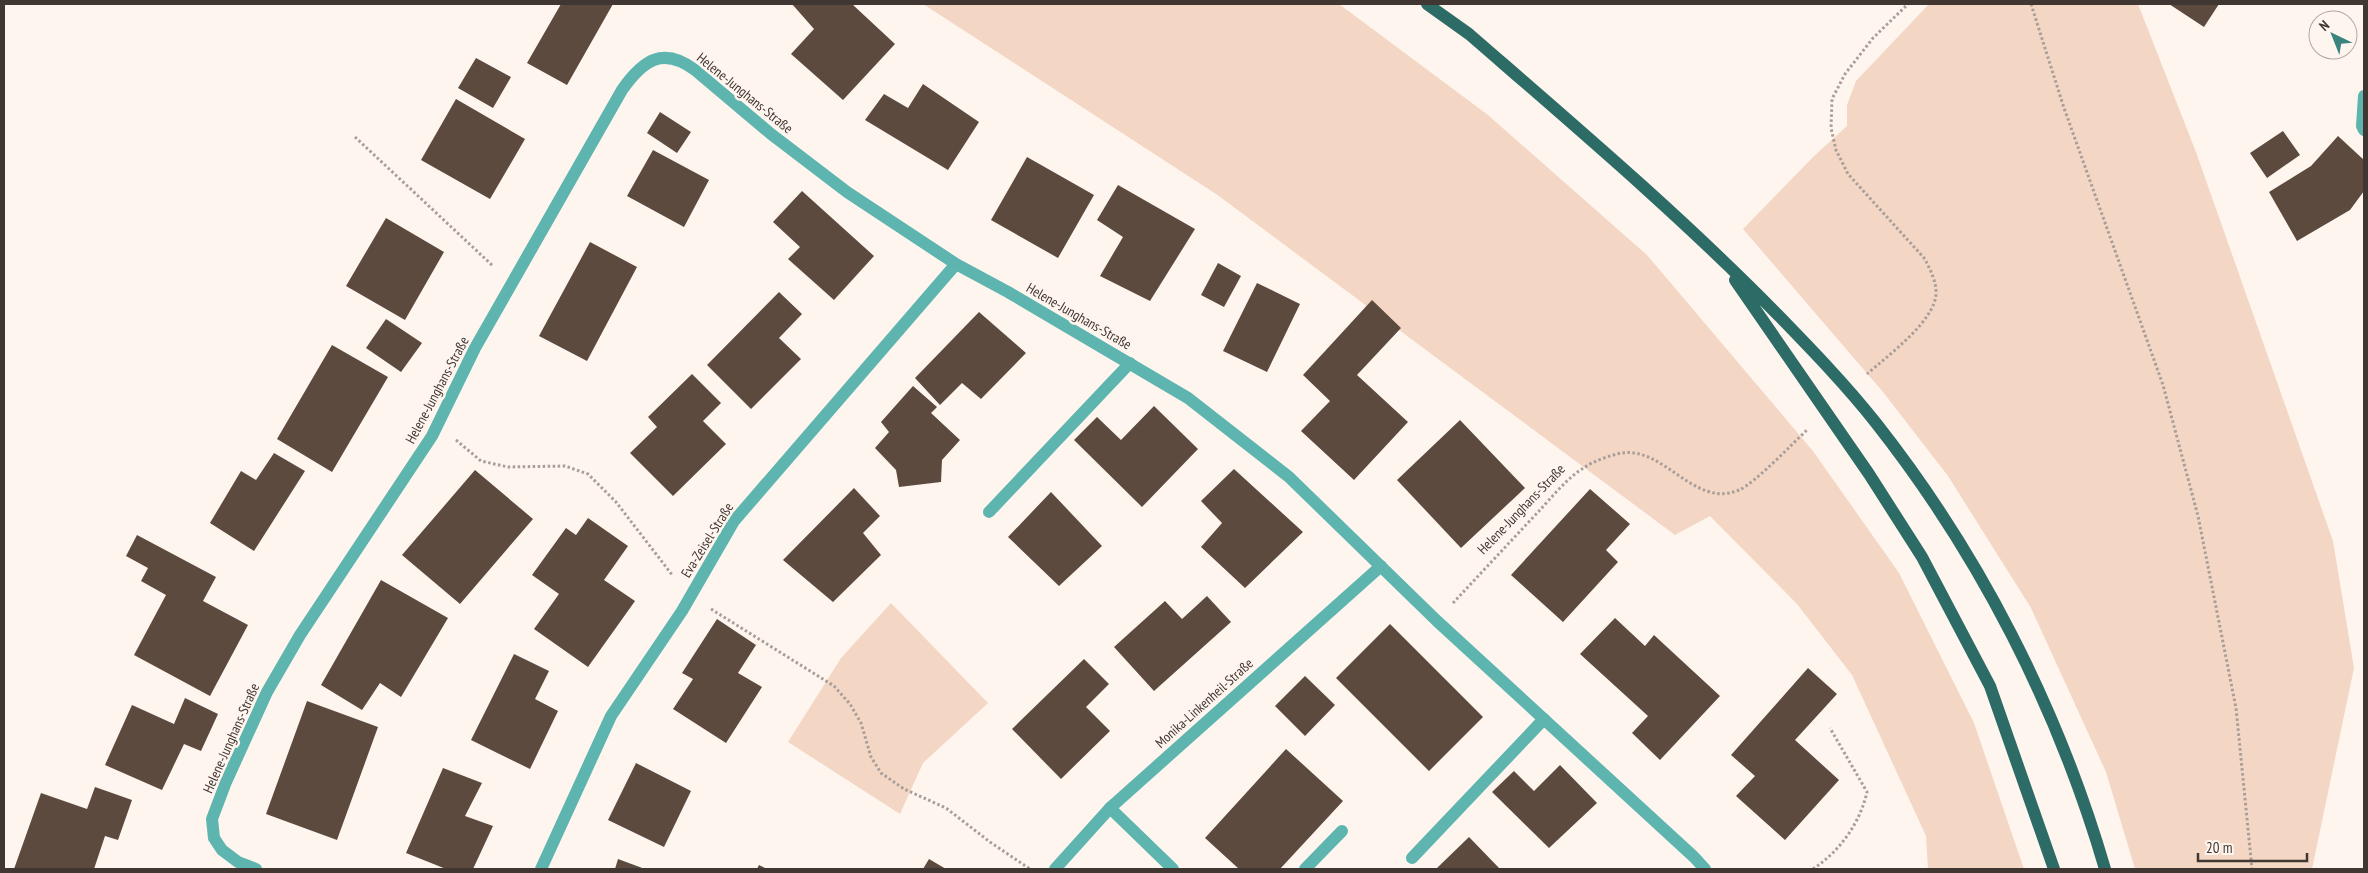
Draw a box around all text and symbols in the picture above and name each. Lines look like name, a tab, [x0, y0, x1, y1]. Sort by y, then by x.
north arrow	[2308, 10, 2358, 60]
text: N	[2315, 16, 2333, 35]
street label: Helene-Junghans-Straße	[693, 49, 797, 137]
street label: Helene-Junghans-Straße	[1023, 279, 1135, 354]
street label: Helene-Junghans-Straße	[401, 333, 473, 447]
street label: Helene-Junghans-Straße	[1473, 460, 1569, 558]
street label: Eva-Zeisel-Straße	[677, 499, 737, 581]
street label: Monika-Linkenheil-Straße	[1151, 654, 1257, 752]
street label: Helene-Junghans-Straße	[199, 680, 263, 796]
scale bar	[2198, 830, 2307, 862]
text: 20 m	[2206, 838, 2232, 857]

